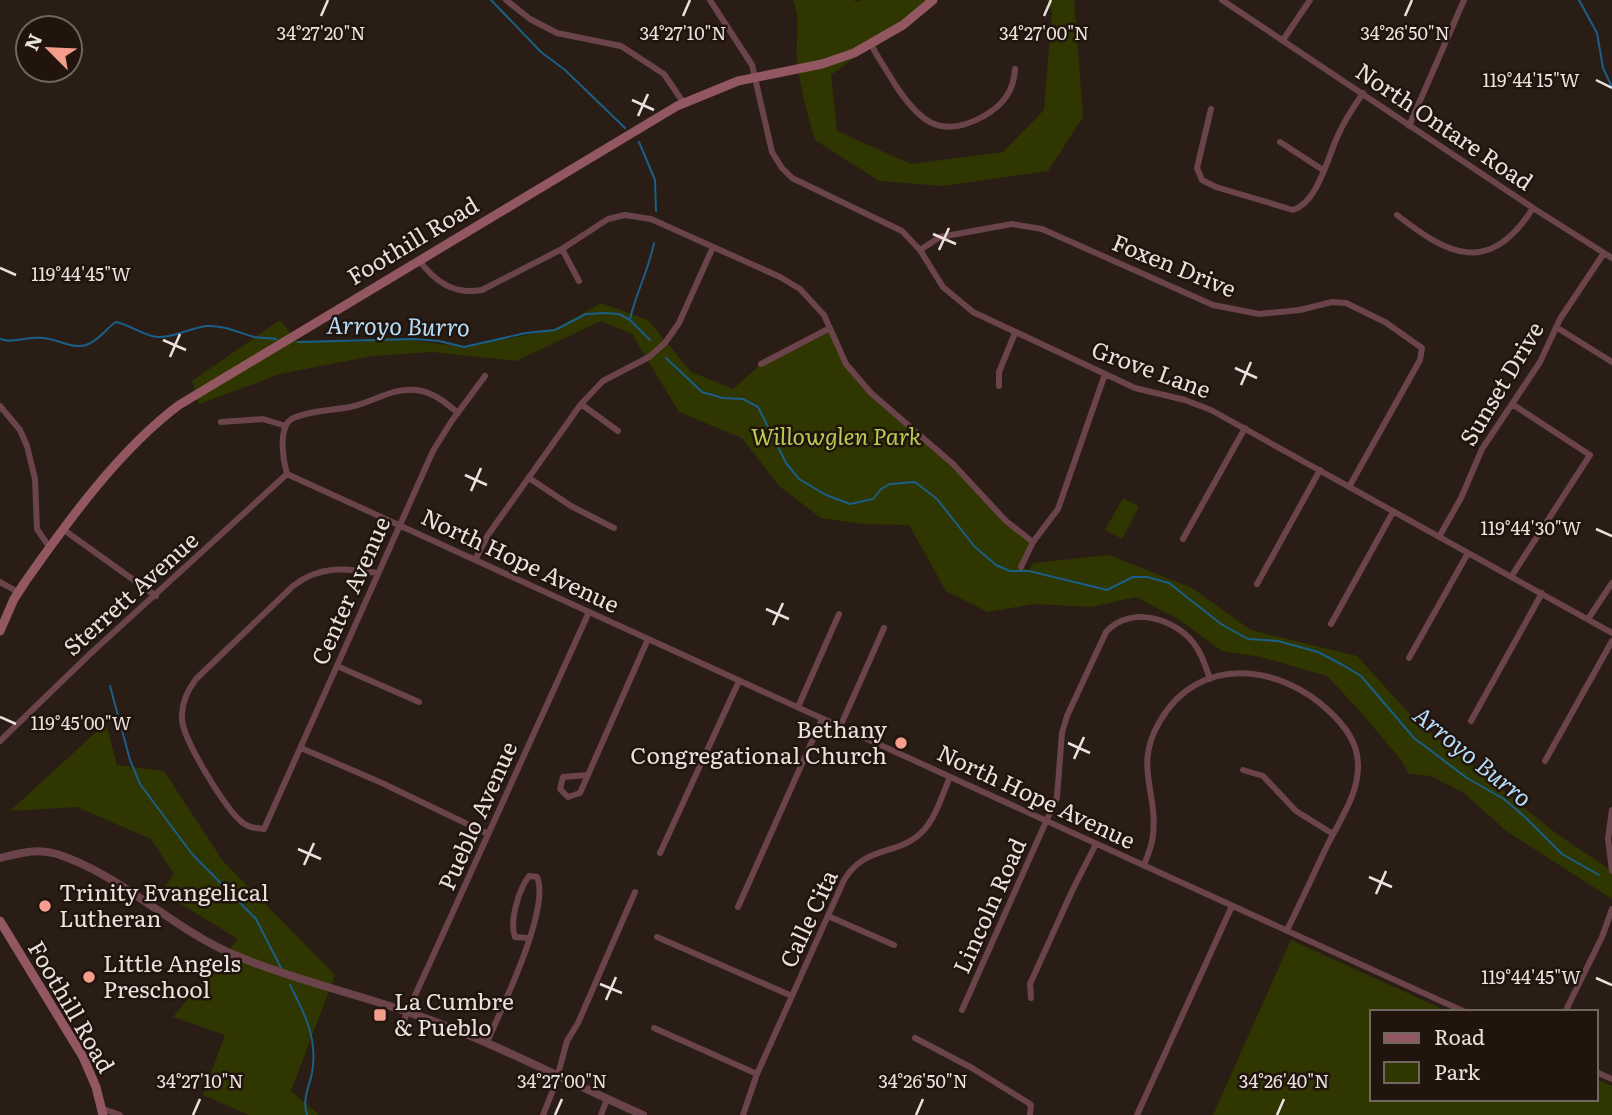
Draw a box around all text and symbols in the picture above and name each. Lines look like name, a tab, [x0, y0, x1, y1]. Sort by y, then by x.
north arrow	[14, 14, 84, 84]
text: 34°27'20"N	[277, 19, 365, 46]
text: 34°27'10"N	[639, 19, 727, 46]
text: 34°27'00"N	[999, 19, 1089, 46]
text: 34°26'50"N	[1360, 19, 1450, 46]
text: N	[17, 29, 49, 55]
street label: North Ontare Road	[1350, 53, 1541, 197]
text: 119°44'15"W	[1482, 66, 1580, 93]
street label: Foothill Road	[340, 187, 484, 292]
street label: Foxen Drive	[1108, 224, 1242, 304]
text: 119°44'45"W	[31, 260, 131, 287]
water label: Arroyo Burro	[326, 306, 470, 343]
street label: Sunset Drive	[1450, 314, 1551, 451]
street label: Grove Lane	[1087, 331, 1216, 405]
park label: Willowglen Park	[751, 418, 922, 452]
street label: North Hope Avenue	[416, 498, 626, 620]
street label: Center Avenue	[301, 510, 397, 670]
text: 119°44'30"W	[1481, 514, 1582, 541]
street label: Sterrett Avenue	[55, 522, 205, 663]
water label: Arroyo Burro	[1407, 696, 1541, 814]
text: 119°45'00"W	[31, 709, 132, 736]
place label: Bethany Congregational Church	[630, 711, 888, 771]
street label: North Hope Avenue	[932, 734, 1142, 856]
street label: Pueblo Avenue	[428, 735, 524, 895]
marker: Bethany Congregational Church	[893, 735, 909, 751]
street label: Lincoln Road	[943, 832, 1033, 978]
street label: Calle Cita	[770, 863, 845, 973]
place label: Trinity Evangelical Lutheran	[59, 874, 269, 934]
marker: Trinity Evangelical Lutheran	[37, 898, 53, 914]
street label: Foothill Road	[21, 933, 124, 1079]
place label: Little Angels Preschool	[103, 945, 241, 1005]
text: 119°44'45"W	[1481, 963, 1581, 990]
marker: Little Angels Preschool	[81, 969, 97, 985]
place label: La Cumbre & Pueblo	[394, 983, 514, 1043]
marker: La Cumbre & Pueblo	[372, 1007, 388, 1023]
legend	[1370, 1010, 1598, 1101]
text: Road	[1434, 1020, 1485, 1051]
text: Park	[1434, 1055, 1480, 1086]
text: 34°27'10"N	[156, 1067, 244, 1094]
text: 34°27'00"N	[517, 1067, 607, 1094]
text: 34°26'50"N	[878, 1067, 968, 1094]
text: 34°26'40"N	[1239, 1067, 1329, 1094]

